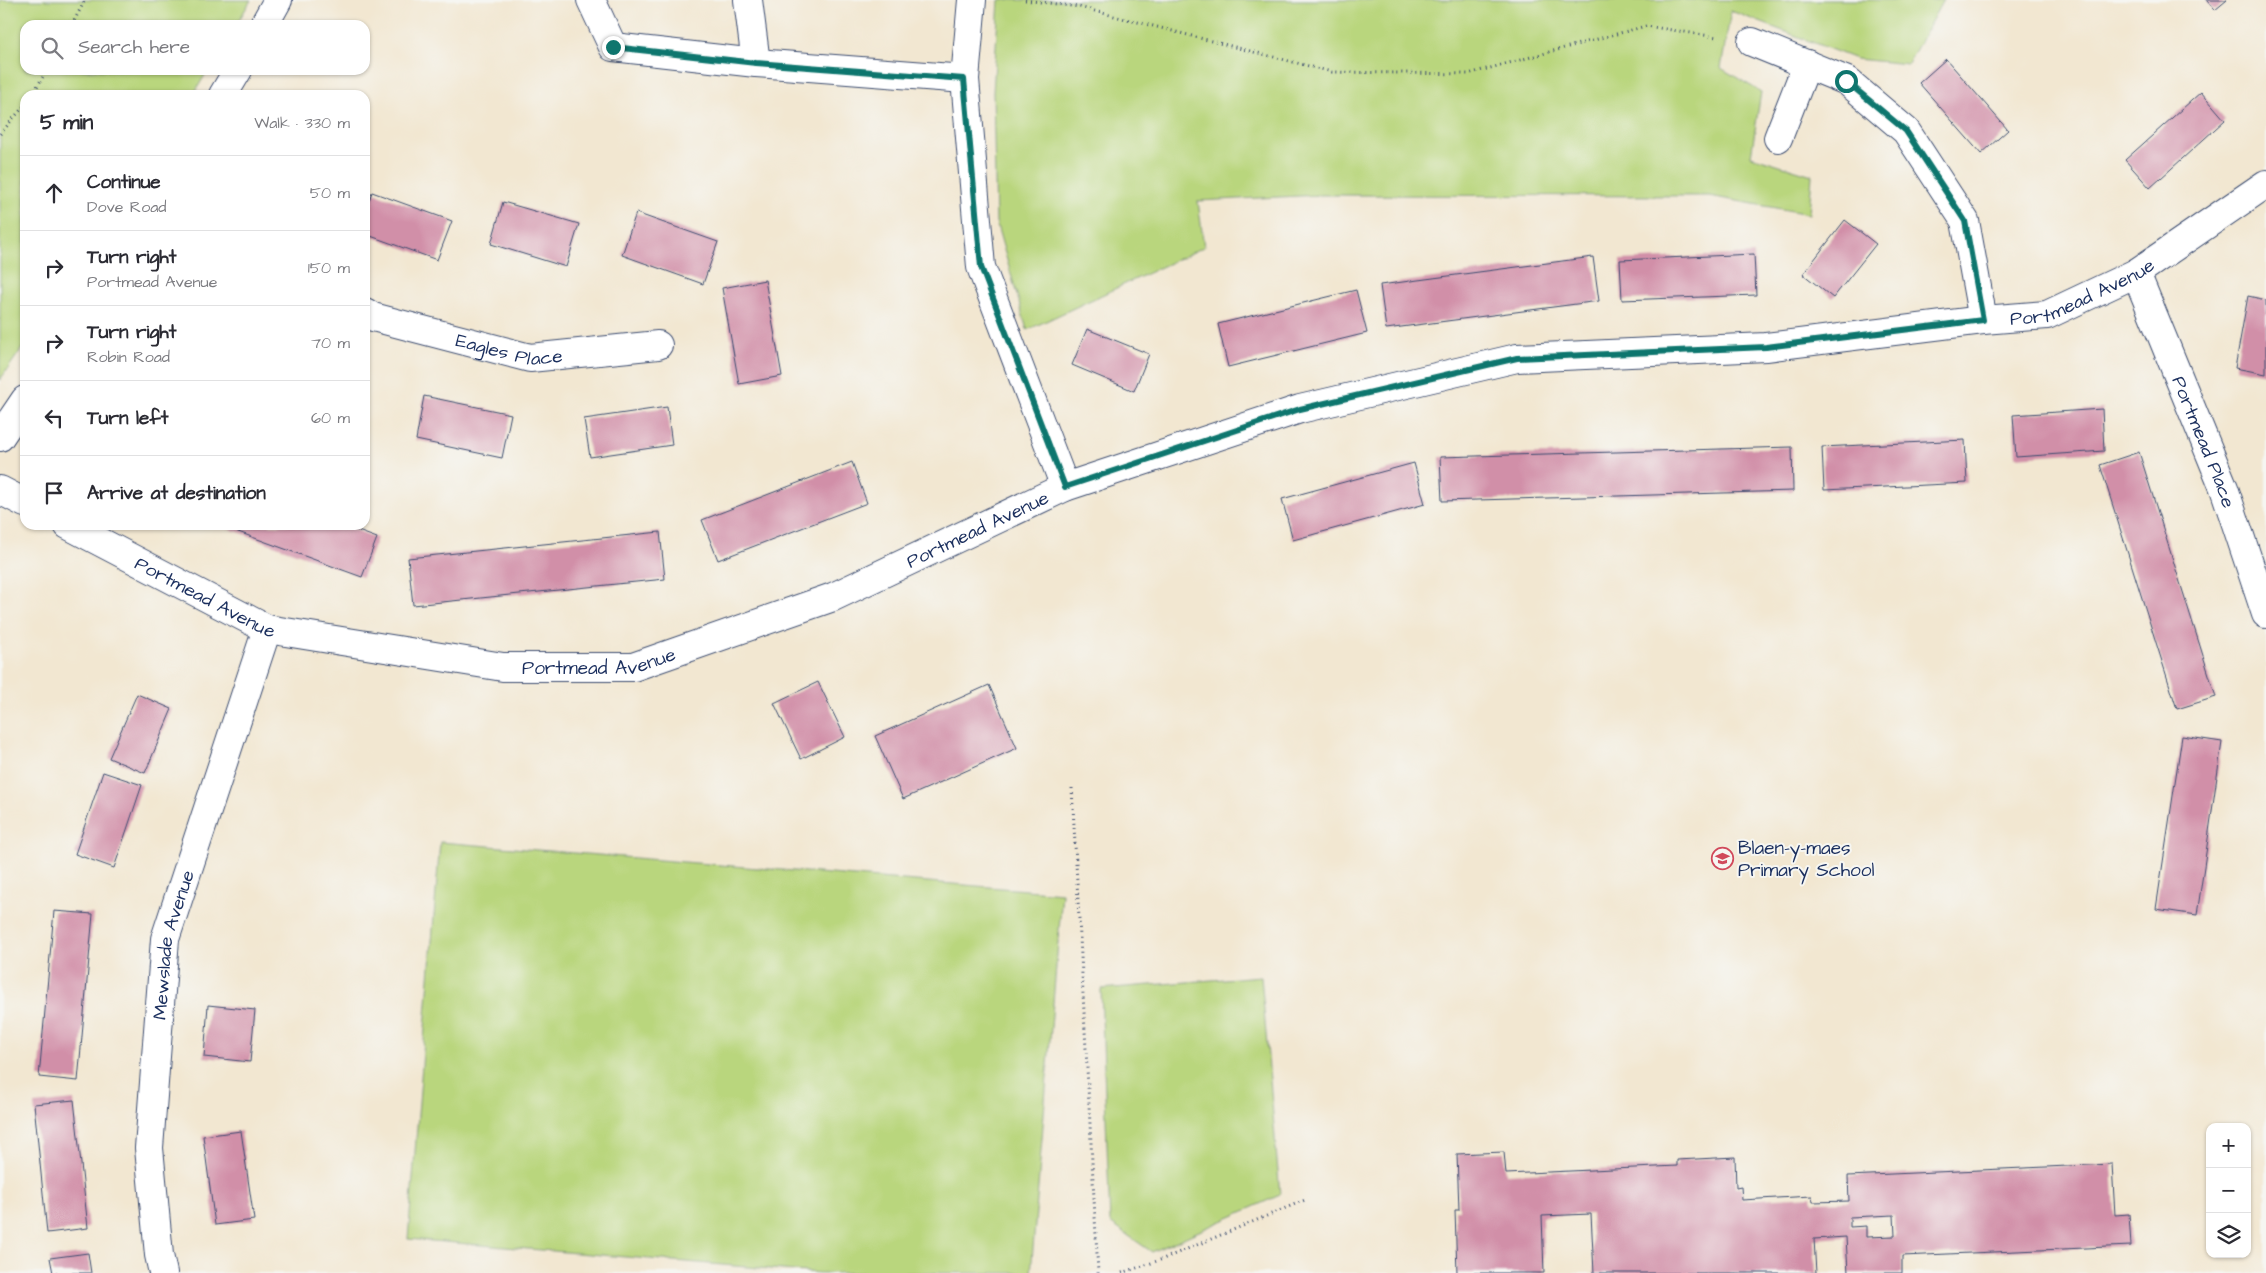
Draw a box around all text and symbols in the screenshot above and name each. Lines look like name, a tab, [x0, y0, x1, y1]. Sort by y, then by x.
search box	[20, 20, 370, 75]
icon: search	[38, 34, 66, 62]
text: Search here	[78, 34, 190, 61]
route end	[602, 36, 625, 59]
route start	[1835, 70, 1858, 93]
text: 5 min	[40, 108, 93, 137]
text: Walk · 330 m	[254, 112, 350, 134]
text: Continue	[87, 169, 161, 196]
icon: ahead	[40, 179, 68, 207]
text: 50 m	[310, 182, 350, 204]
text: Dove Road	[87, 196, 166, 218]
text: Turn right	[87, 244, 176, 271]
street label: Portmead Avenue	[2009, 252, 2160, 333]
icon: right	[40, 254, 68, 282]
text: 150 m	[308, 257, 350, 279]
text: Portmead Avenue	[87, 271, 217, 293]
text: Turn right	[87, 319, 176, 346]
street label: Eagles Place	[453, 327, 564, 373]
icon: right	[40, 329, 68, 357]
text: 70 m	[311, 332, 350, 354]
text: Robin Road	[87, 346, 170, 368]
street label: Portmead Place	[2165, 372, 2242, 512]
icon: left	[40, 404, 68, 432]
text: Turn left	[87, 405, 168, 432]
text: 60 m	[311, 407, 350, 429]
icon: arrive	[40, 479, 68, 507]
text: Arrive at destination	[87, 480, 266, 507]
street label: Portmead Avenue	[902, 485, 1054, 575]
street label: Portmead Avenue	[130, 550, 277, 645]
street label: Portmead Avenue	[522, 641, 679, 682]
place label: Blaen-y-maes Primary School	[1738, 835, 1874, 885]
school or university icon: Blaen-y-maes Primary School	[1710, 846, 1734, 870]
street label: Mewslade Avenue	[147, 867, 202, 1021]
map controls	[2206, 1123, 2251, 1258]
button: +	[2206, 1123, 2251, 1168]
button: −	[2206, 1168, 2251, 1213]
button: layers	[2206, 1213, 2251, 1258]

